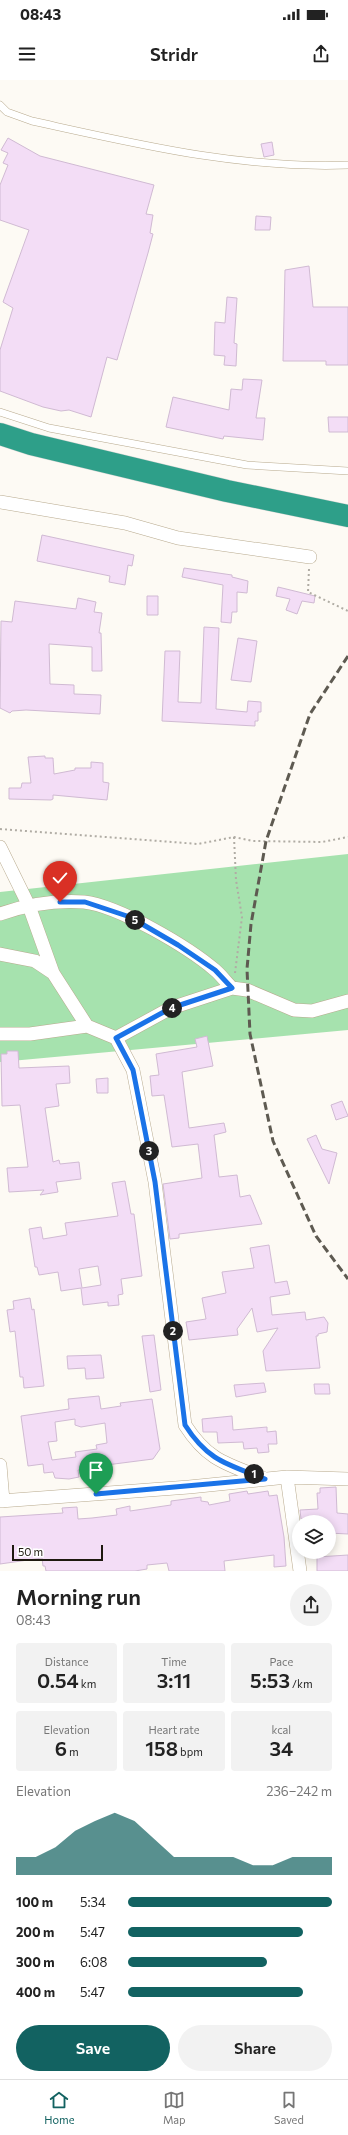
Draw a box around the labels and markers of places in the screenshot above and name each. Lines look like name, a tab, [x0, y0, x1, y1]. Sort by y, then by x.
pin	[43, 861, 77, 902]
pin: 5	[125, 910, 145, 930]
pin: 4	[162, 998, 182, 1018]
pin: 3	[139, 1141, 159, 1161]
pin: 2	[163, 1321, 183, 1341]
pin	[79, 1453, 113, 1494]
pin: 1	[244, 1464, 264, 1484]

